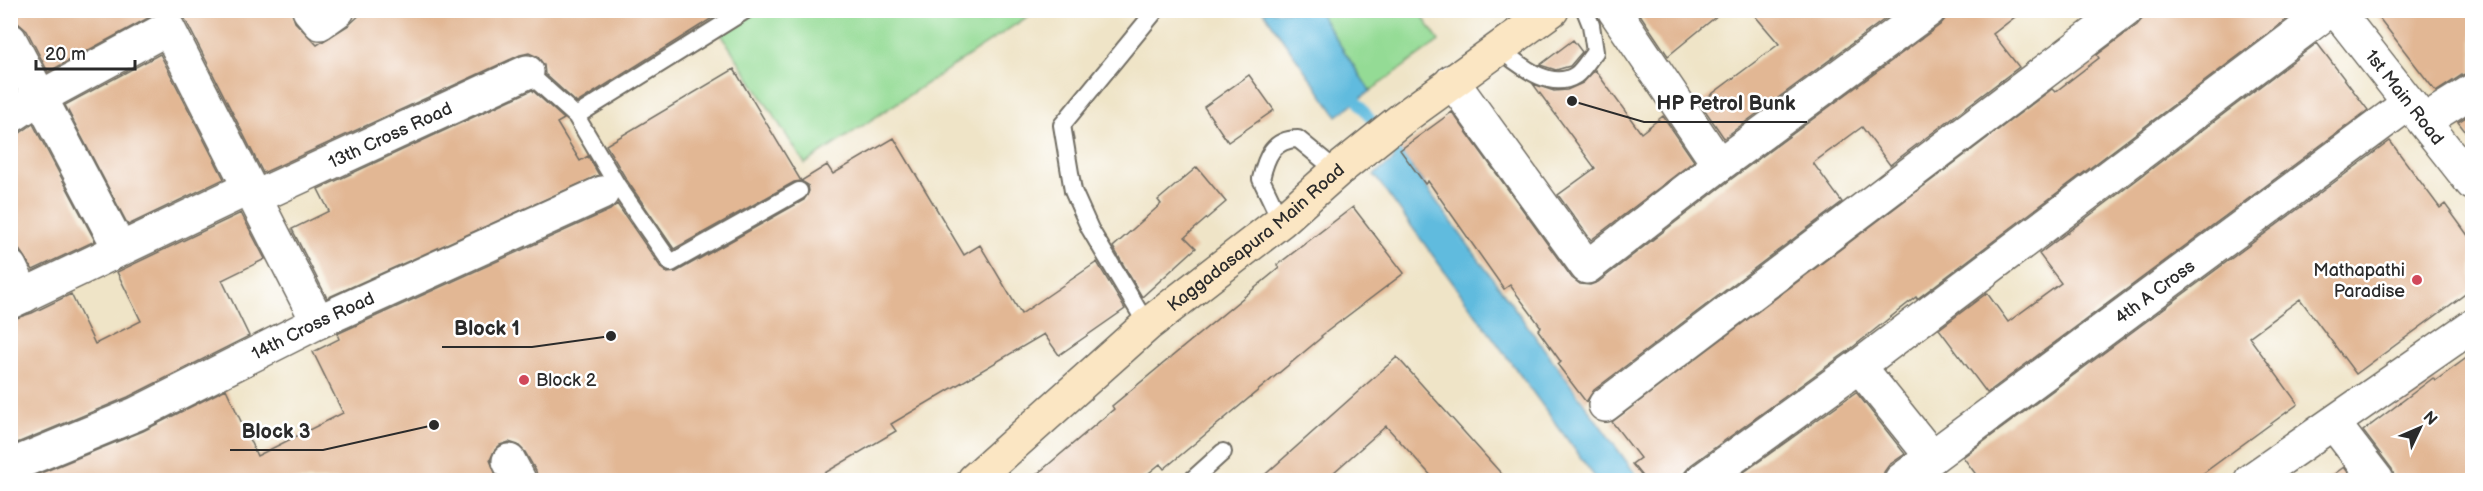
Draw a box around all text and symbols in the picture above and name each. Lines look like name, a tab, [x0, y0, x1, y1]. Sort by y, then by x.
scale bar	[36, 33, 135, 71]
text: 20 m	[45, 44, 86, 65]
street label: 1st Main Road	[2361, 46, 2448, 149]
callout: HP Petrol Bunk	[1644, 84, 1807, 122]
text: HP Petrol Bunk	[1657, 92, 1796, 116]
street label: 13th Cross Road	[325, 98, 455, 173]
street label: Kaggadasapura Main Road	[1163, 159, 1348, 316]
street label: 4th A Cross	[2111, 255, 2199, 328]
place label: Mathapathi Paradise	[2313, 260, 2405, 302]
marker: Mathapathi Paradise	[2410, 273, 2424, 287]
street label: 14th Cross Road	[248, 287, 378, 364]
callout: Block 1	[442, 309, 532, 347]
text: Block 1	[454, 317, 520, 341]
place label: Block 2	[536, 370, 597, 391]
marker: Block 2	[517, 373, 531, 387]
north arrow	[2390, 398, 2450, 458]
text: N	[2419, 408, 2441, 430]
callout: Block 3	[230, 412, 323, 450]
text: Block 3	[241, 420, 311, 444]

